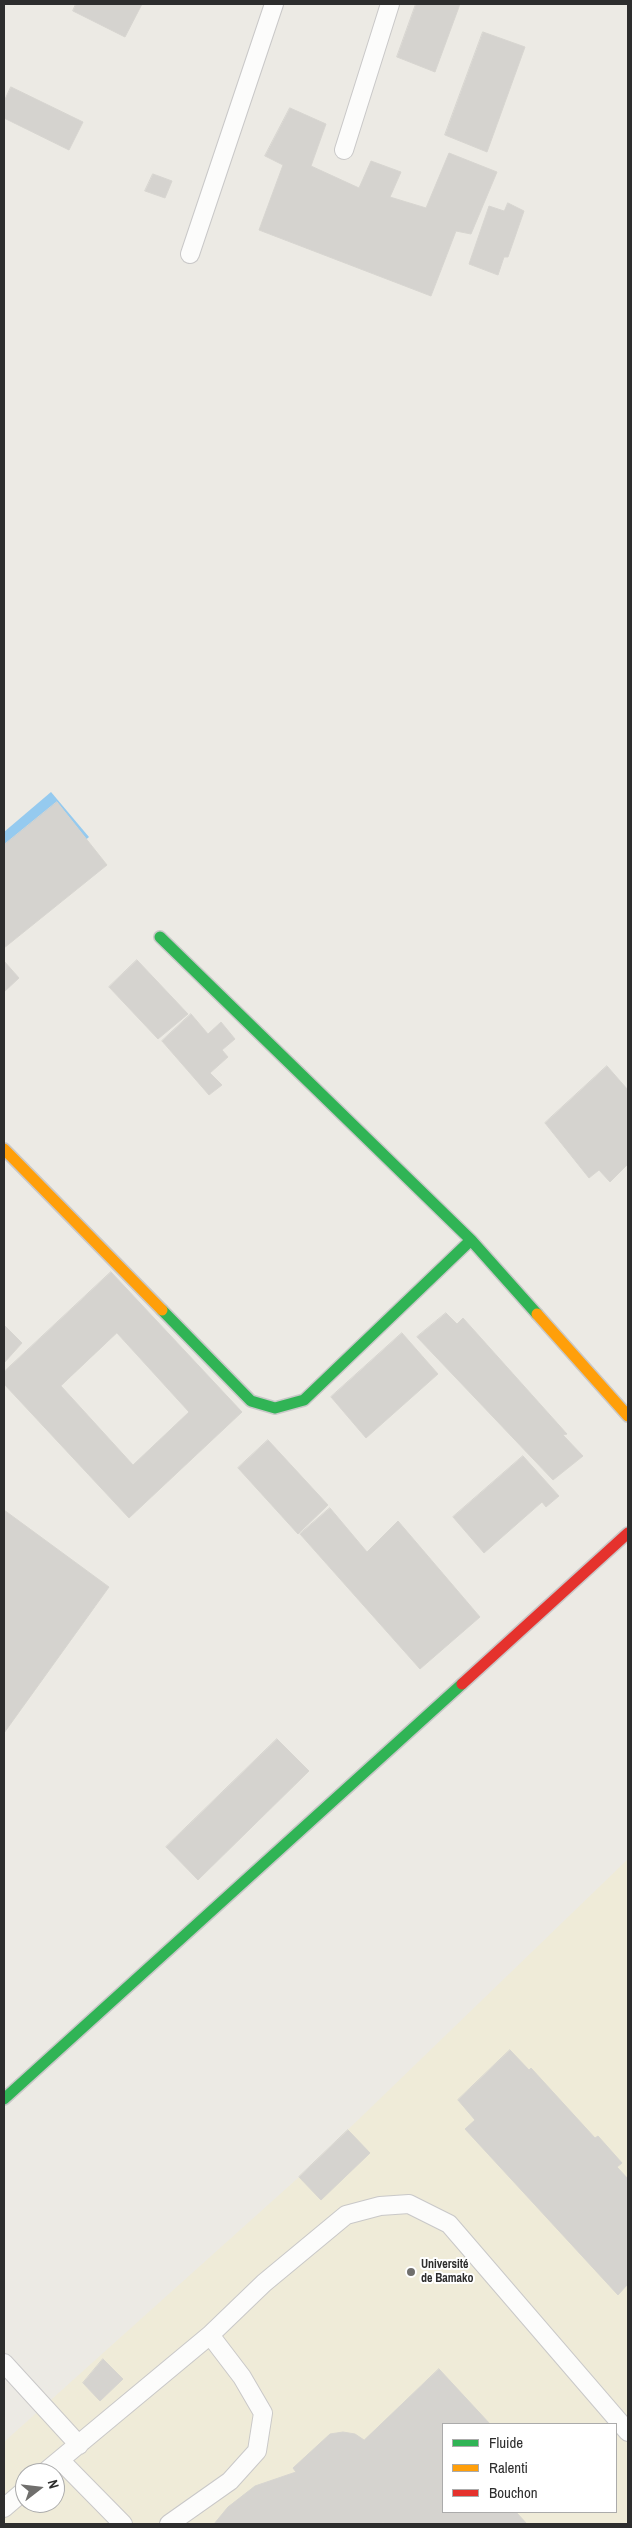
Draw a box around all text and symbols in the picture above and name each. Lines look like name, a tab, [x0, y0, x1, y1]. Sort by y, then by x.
place label: Université de Bamako	[421, 2258, 473, 2286]
marker: Université de Bamako	[405, 2266, 417, 2278]
legend	[442, 2423, 617, 2513]
text: Fluide	[489, 2432, 523, 2453]
text: Ralenti	[489, 2457, 528, 2478]
north arrow	[15, 2463, 65, 2513]
text: N	[44, 2478, 63, 2491]
text: Bouchon	[489, 2482, 538, 2503]

